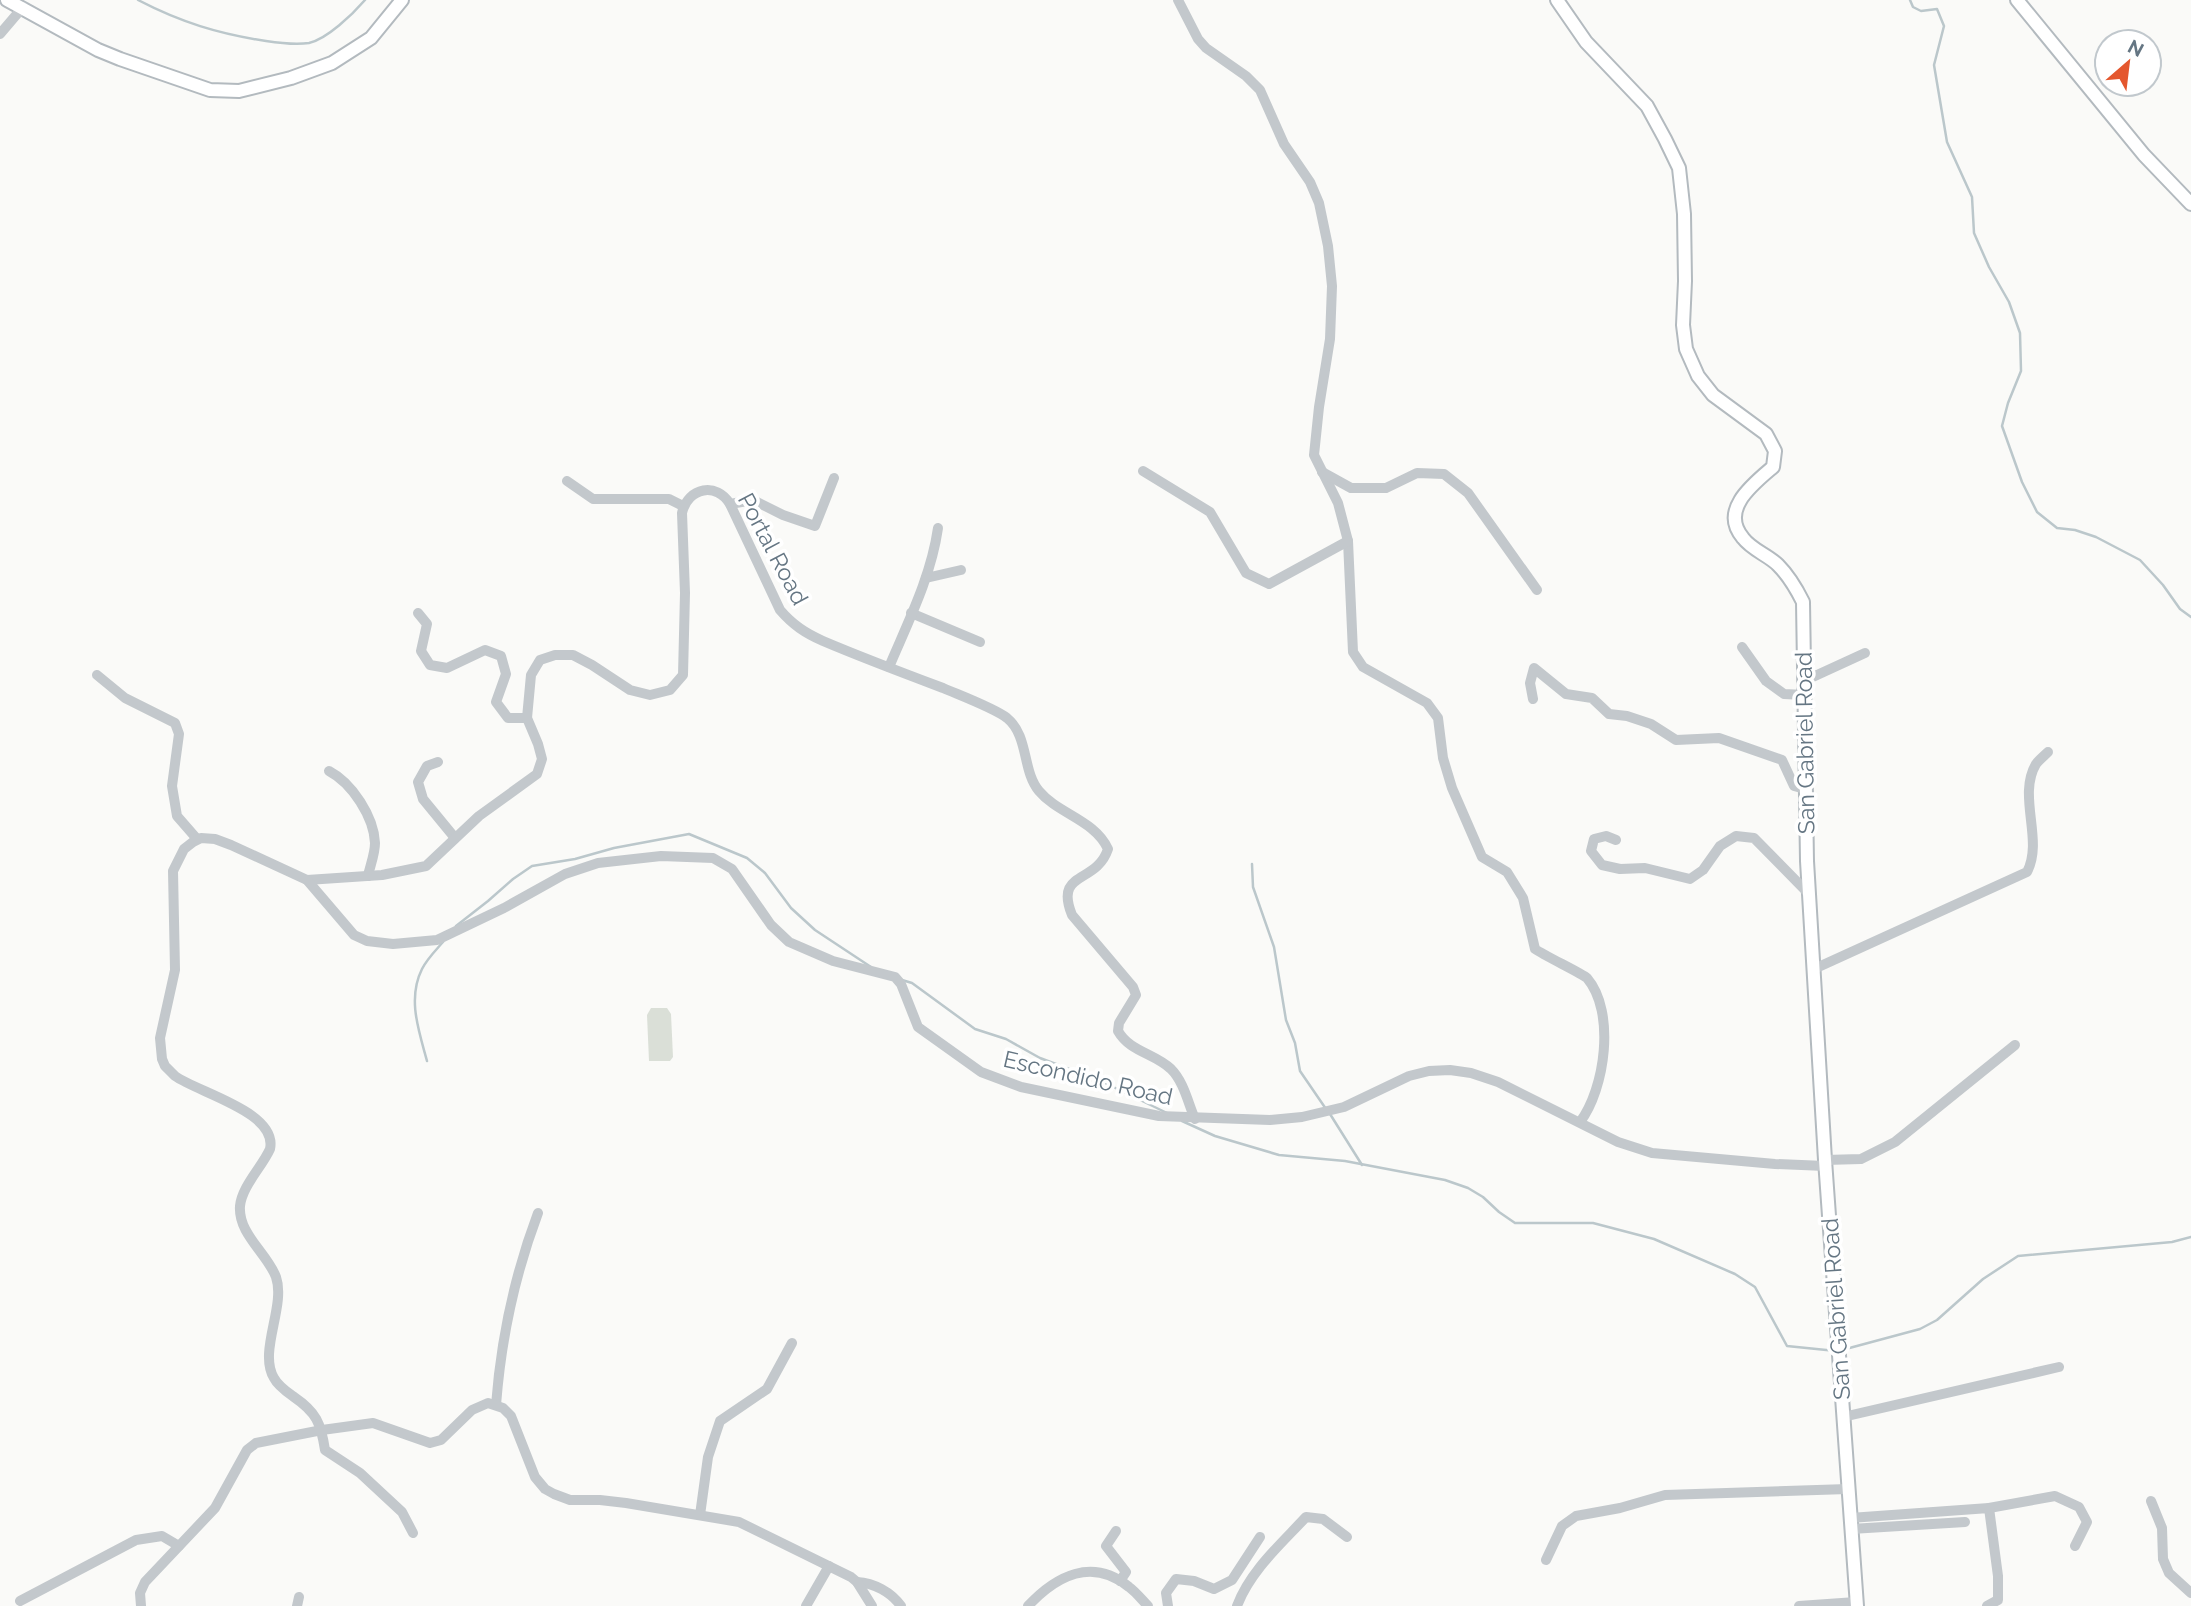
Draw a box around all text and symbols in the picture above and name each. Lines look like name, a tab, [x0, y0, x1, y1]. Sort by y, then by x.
north arrow	[2093, 28, 2163, 98]
text: N	[2124, 35, 2148, 61]
street label: Portal Road	[733, 488, 814, 609]
street label: San Gabriel Road	[1789, 652, 1820, 834]
street label: Escondido Road	[1001, 1045, 1175, 1110]
street label: San Gabriel Road	[1816, 1217, 1855, 1401]

